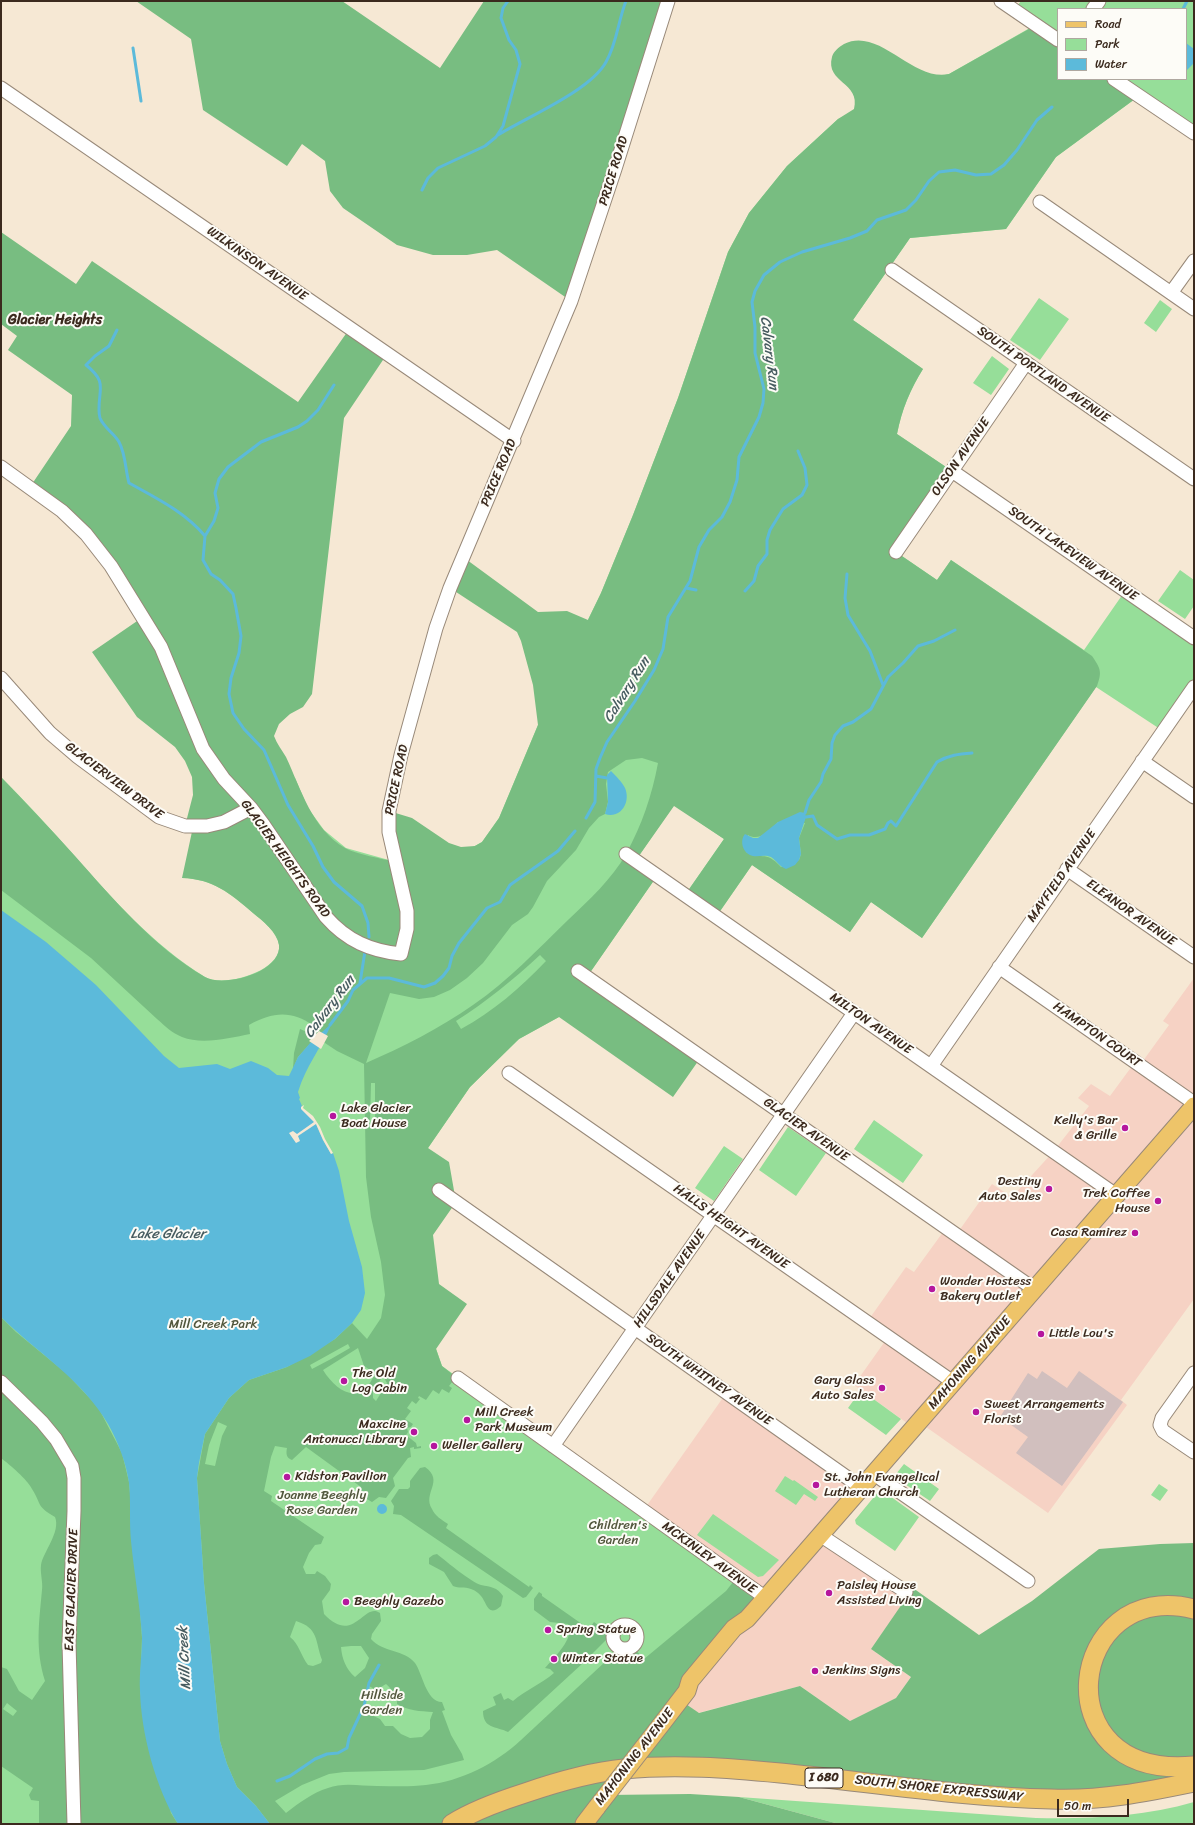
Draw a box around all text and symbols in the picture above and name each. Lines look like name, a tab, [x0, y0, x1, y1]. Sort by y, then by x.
legend	[1057, 8, 1187, 80]
text: Road	[1095, 13, 1121, 35]
text: Park	[1095, 33, 1120, 55]
text: Water	[1095, 53, 1127, 75]
street label: PRICE ROAD	[596, 134, 632, 208]
street label: WILKINSON AVENUE	[204, 223, 310, 305]
district label: Glacier Heights	[8, 312, 102, 328]
water label: Calvary Run	[756, 316, 782, 390]
street label: SOUTH PORTLAND AVENUE	[974, 323, 1112, 427]
street label: OLSON AVENUE	[928, 415, 994, 499]
street label: PRICE ROAD	[478, 437, 520, 509]
street label: SOUTH LAKEVIEW AVENUE	[1005, 503, 1141, 605]
water label: Calvary Run	[600, 654, 654, 726]
street label: GLACIERVIEW DRIVE	[62, 739, 166, 823]
street label: PRICE ROAD	[382, 743, 412, 817]
street label: GLACIER HEIGHTS ROAD	[237, 797, 333, 921]
street label: MAYFIELD AVENUE	[1024, 827, 1100, 925]
street label: ELEANOR AVENUE	[1083, 876, 1179, 950]
water label: Calvary Run	[301, 973, 359, 1041]
street label: MILTON AVENUE	[827, 990, 915, 1058]
street label: HAMPTON COURT	[1050, 999, 1144, 1071]
street label: GLACIER AVENUE	[760, 1095, 852, 1165]
place label: Lake Glacier Boat House	[341, 1101, 410, 1132]
marker: Lake Glacier Boat House	[328, 1111, 338, 1121]
place label: Kelly's Bar & Grille	[1054, 1113, 1117, 1144]
marker: Kelly's Bar & Grille	[1120, 1123, 1130, 1133]
place label: Destiny Auto Sales	[979, 1174, 1041, 1205]
street label: HALLS HEIGHT AVENUE	[670, 1181, 792, 1273]
marker: Destiny Auto Sales	[1044, 1184, 1054, 1194]
place label: Trek Coffee House	[1082, 1186, 1150, 1217]
marker: Trek Coffee House	[1153, 1196, 1163, 1206]
place label: Casa Ramirez	[1051, 1225, 1127, 1241]
water label: Lake Glacier	[131, 1226, 205, 1242]
street label: HILLSDALE AVENUE	[631, 1227, 709, 1331]
marker: Casa Ramirez	[1130, 1228, 1140, 1238]
place label: Wonder Hostess Bakery Outlet	[940, 1274, 1031, 1305]
marker: Wonder Hostess Bakery Outlet	[927, 1284, 937, 1294]
street label: MAHONING AVENUE	[925, 1313, 1015, 1413]
park label: Mill Creek Park	[169, 1317, 257, 1333]
place label: Little Lou's	[1049, 1326, 1114, 1342]
marker: Little Lou's	[1036, 1329, 1046, 1339]
street label: SOUTH WHITNEY AVENUE	[643, 1331, 775, 1429]
place label: The Old Log Cabin	[352, 1366, 407, 1397]
place label: Gary Glass Auto Sales	[812, 1373, 874, 1404]
marker: The Old Log Cabin	[339, 1376, 349, 1386]
marker: Gary Glass Auto Sales	[877, 1383, 887, 1393]
place label: Sweet Arrangements Florist	[984, 1397, 1105, 1428]
place label: Mill Creek Park Museum	[475, 1405, 552, 1436]
marker: Sweet Arrangements Florist	[971, 1407, 981, 1417]
marker: Mill Creek Park Museum	[462, 1415, 472, 1425]
place label: Maxcine Antonucci Library	[304, 1417, 406, 1448]
marker: Maxcine Antonucci Library	[409, 1427, 419, 1437]
place label: Weller Gallery	[442, 1438, 522, 1454]
marker: Weller Gallery	[429, 1441, 439, 1451]
place label: Kidston Pavilion	[295, 1469, 387, 1485]
place label: St. John Evangelical Lutheran Church	[824, 1470, 939, 1501]
marker: Kidston Pavilion	[282, 1472, 292, 1482]
marker: St. John Evangelical Lutheran Church	[811, 1480, 821, 1490]
park label: Joanne Beeghly Rose Garden	[278, 1488, 366, 1519]
park label: Children's Garden	[589, 1518, 647, 1549]
street label: MCKINLEY AVENUE	[659, 1519, 759, 1597]
street label: EAST GLACIER DRIVE	[62, 1528, 82, 1652]
place label: Paisley House Assisted Living	[837, 1578, 922, 1609]
marker: Paisley House Assisted Living	[824, 1588, 834, 1598]
place label: Beeghly Gazebo	[354, 1594, 444, 1610]
marker: Beeghly Gazebo	[341, 1597, 351, 1607]
place label: Spring Statue	[556, 1622, 636, 1638]
marker: Spring Statue	[543, 1625, 553, 1635]
water label: Mill Creek	[175, 1626, 195, 1690]
place label: Winter Statue	[562, 1651, 643, 1667]
marker: Winter Statue	[549, 1654, 559, 1664]
place label: Jenkins Signs	[823, 1663, 900, 1679]
marker: Jenkins Signs	[810, 1666, 820, 1676]
park label: Hillside Garden	[361, 1688, 403, 1719]
street label: MAHONING AVENUE	[592, 1706, 678, 1808]
road number: I 680	[805, 1768, 843, 1788]
street label: SOUTH SHORE EXPRESSWAY	[854, 1772, 1024, 1806]
scale bar	[1059, 1791, 1131, 1817]
text: 50 m	[1064, 1795, 1091, 1817]

